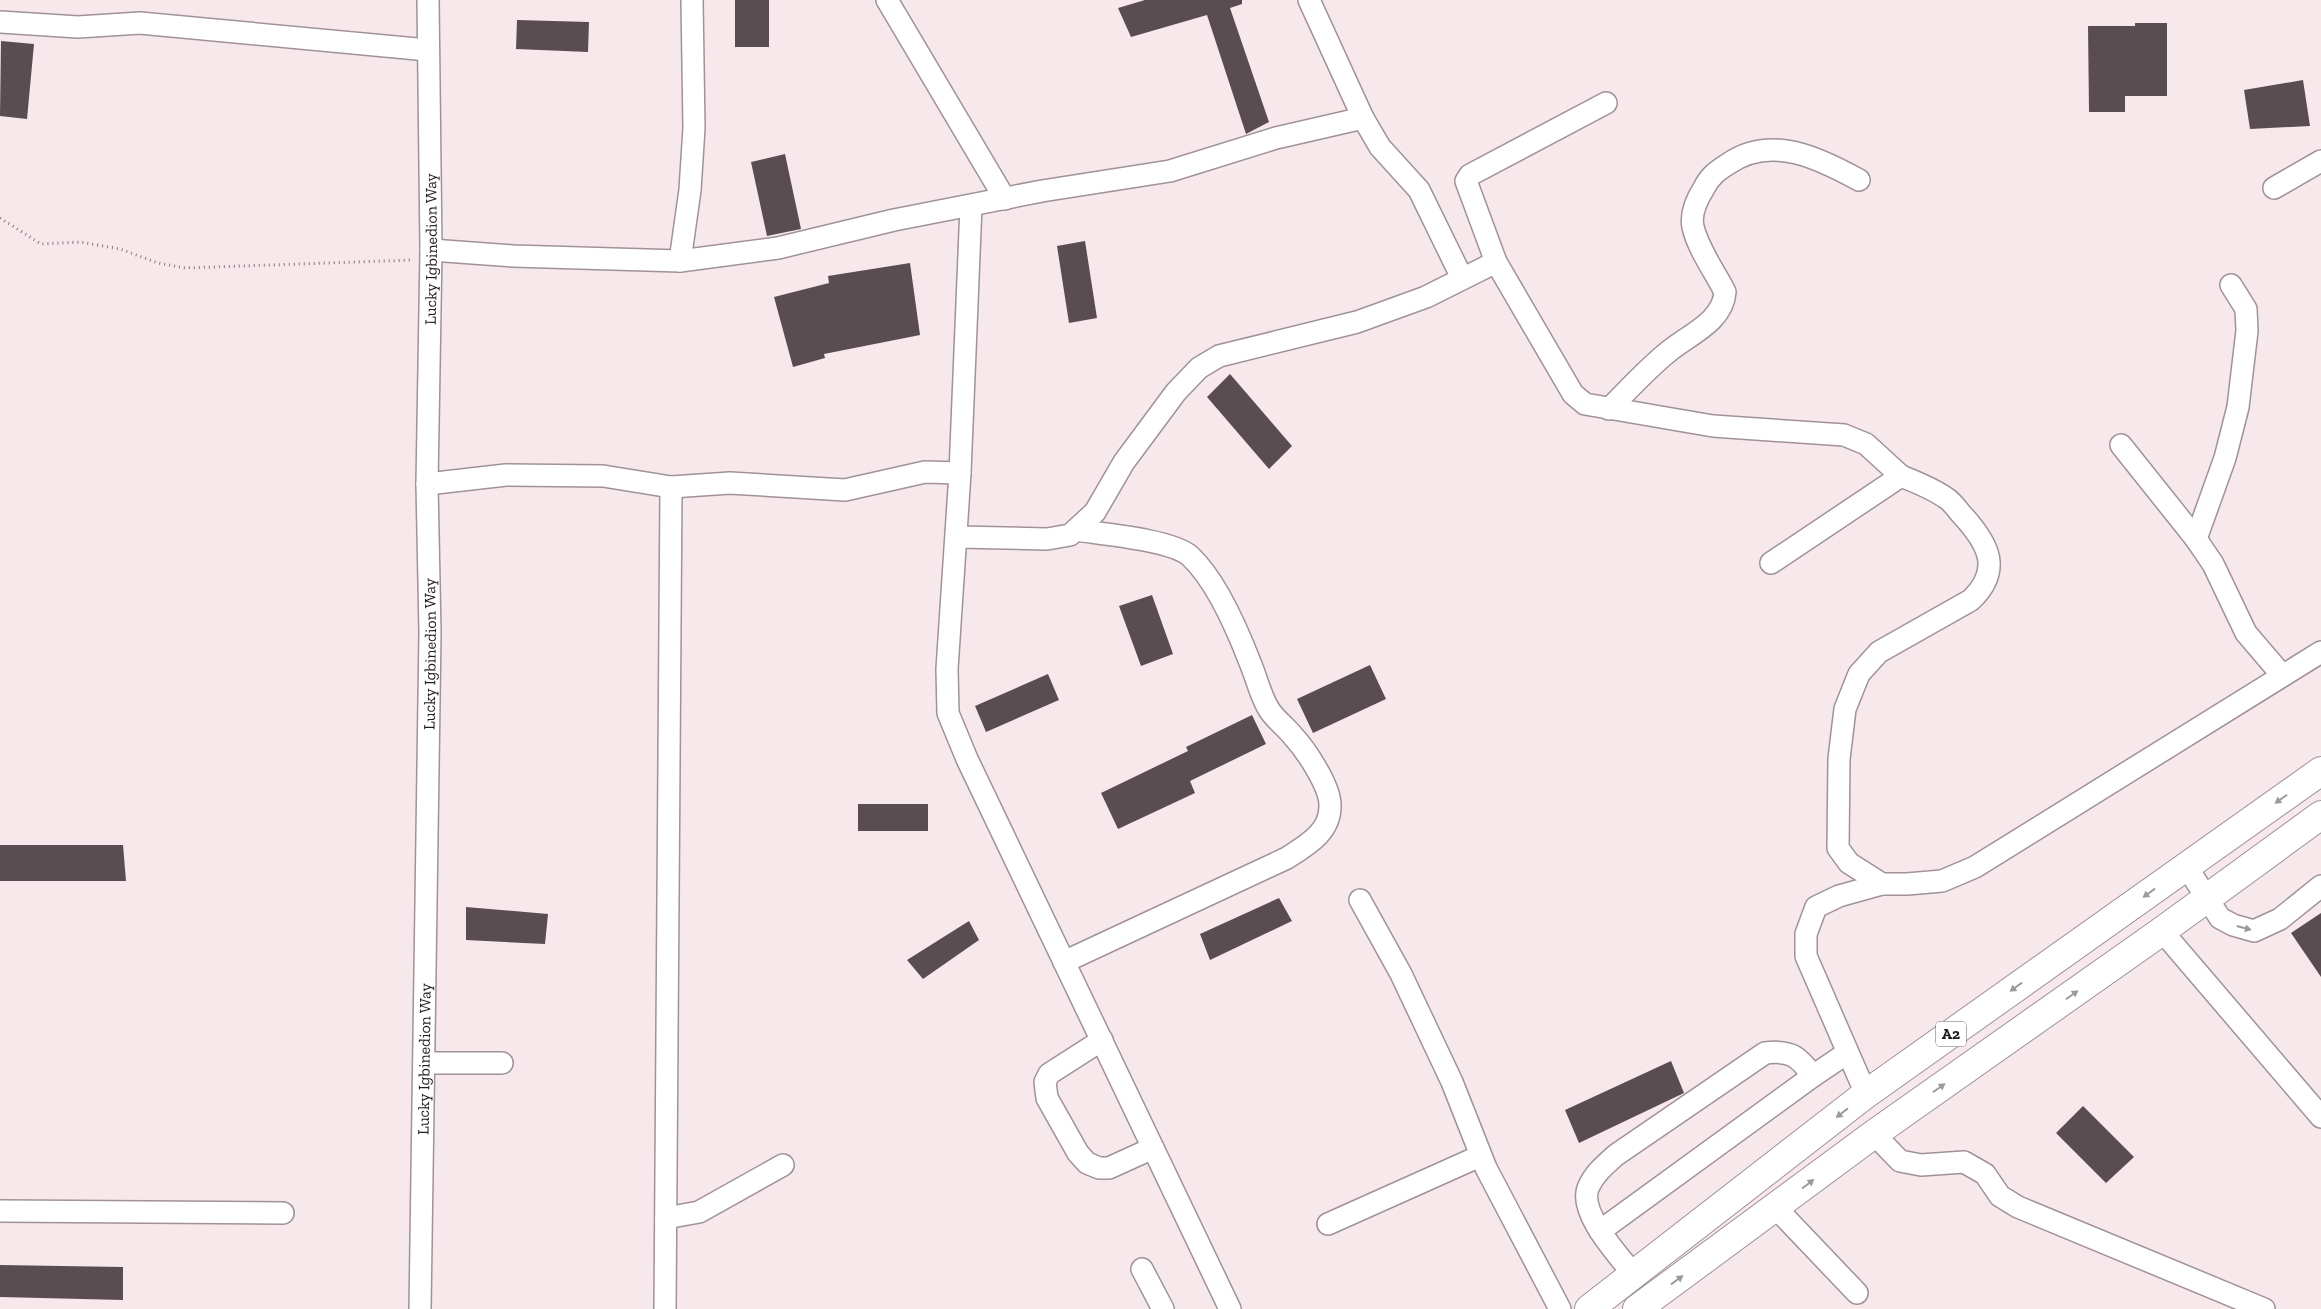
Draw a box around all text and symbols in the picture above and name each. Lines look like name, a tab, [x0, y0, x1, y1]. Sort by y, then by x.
street label: Lucky Igbinedion Way	[420, 172, 441, 325]
street label: Lucky Igbinedion Way	[419, 577, 440, 730]
one-way arrow	[2274, 794, 2288, 804]
one-way arrow	[2142, 888, 2155, 898]
one-way arrow	[2236, 924, 2251, 932]
street label: Lucky Igbinedion Way	[413, 982, 434, 1135]
one-way arrow	[2009, 982, 2023, 992]
one-way arrow	[2065, 990, 2079, 1000]
road number: A2	[1936, 1022, 1966, 1046]
one-way arrow	[1932, 1083, 1946, 1093]
one-way arrow	[1835, 1108, 1849, 1118]
one-way arrow	[1801, 1179, 1815, 1189]
one-way arrow	[1670, 1275, 1684, 1285]

